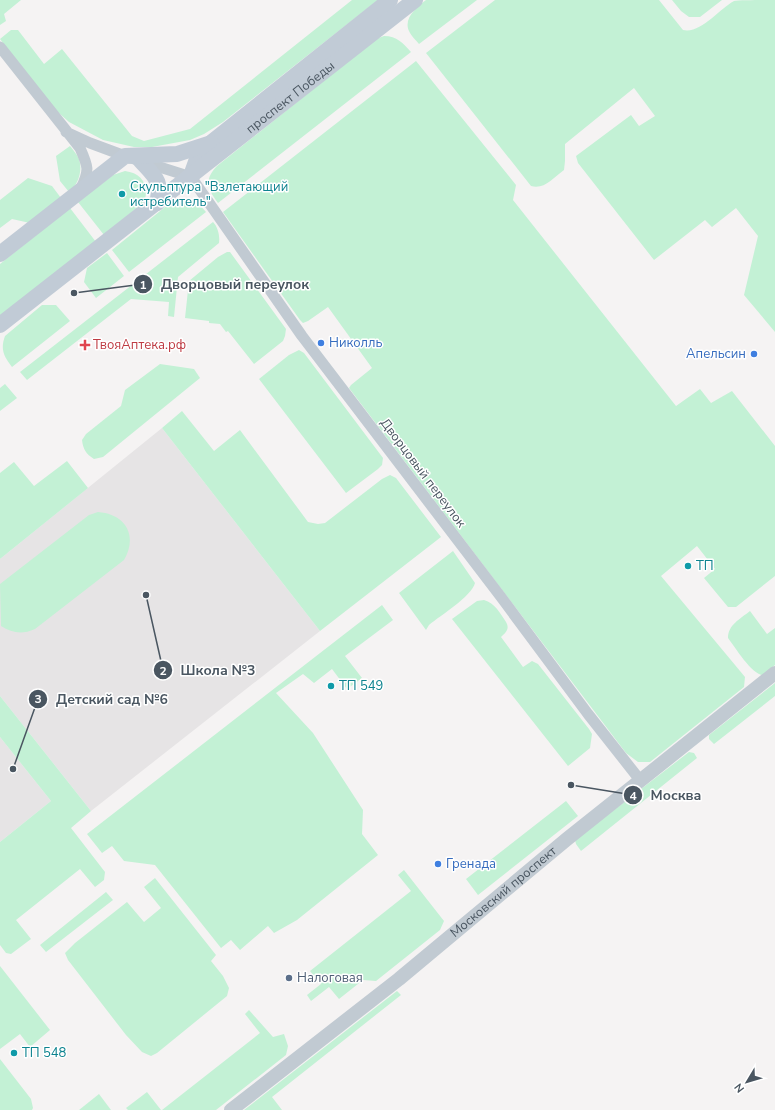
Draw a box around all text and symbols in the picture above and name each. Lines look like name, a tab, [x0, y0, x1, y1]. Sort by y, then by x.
street label: проспект Победы	[242, 57, 339, 138]
place label: Скульптура "Взлетающий истребитель"	[130, 178, 288, 211]
marker: Скульптура "Взлетающий истребитель"	[117, 189, 127, 199]
callout: Дворцовый переулок	[133, 271, 317, 297]
text: Дворцовый переулок	[161, 275, 309, 294]
text: 1	[139, 277, 147, 293]
place label: Николль	[329, 334, 382, 352]
place label: ТвояАптека.рф	[93, 336, 186, 354]
marker: Николль	[316, 338, 326, 348]
marker: ТвояАптека.рф	[80, 340, 90, 350]
place label: Апельсин	[686, 345, 746, 363]
marker: Апельсин	[749, 349, 759, 359]
street label: Дворцовый переулок	[376, 415, 470, 531]
place label: ТП	[696, 557, 714, 575]
marker: ТП	[683, 561, 693, 571]
callout: Школа №3	[153, 657, 264, 683]
text: Школа №3	[181, 661, 255, 680]
text: 2	[159, 663, 167, 679]
place label: ТП 549	[339, 677, 383, 695]
marker: ТП 549	[326, 681, 336, 691]
callout: Детский сад №6	[28, 686, 176, 712]
text: Детский сад №6	[56, 690, 168, 709]
text: 3	[34, 691, 42, 707]
callout: Москва	[623, 782, 709, 808]
text: Москва	[651, 786, 701, 805]
text: 4	[629, 788, 637, 804]
street label: Московский проспект	[446, 842, 561, 942]
place label: Гренада	[446, 855, 496, 873]
marker: Гренада	[433, 859, 443, 869]
place label: Налоговая	[297, 969, 363, 987]
marker: Налоговая	[284, 973, 294, 983]
place label: ТП 548	[22, 1044, 67, 1062]
marker: ТП 548	[9, 1048, 19, 1058]
north arrow	[727, 1062, 767, 1102]
text: N	[731, 1080, 748, 1096]

